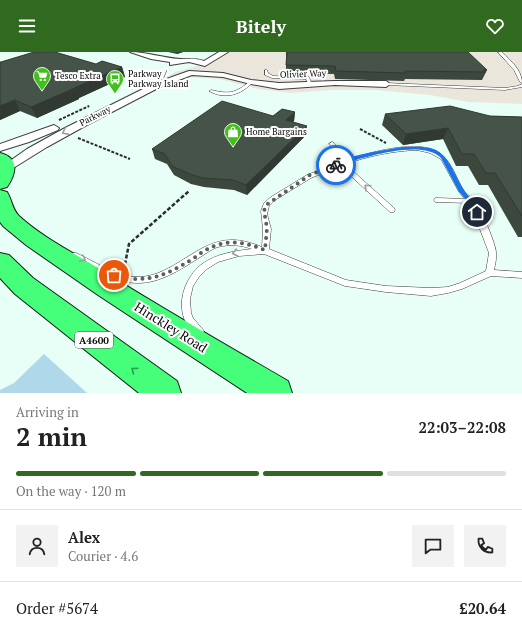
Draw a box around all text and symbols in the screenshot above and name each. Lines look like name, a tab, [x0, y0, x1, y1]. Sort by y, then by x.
text: Bitely	[236, 14, 286, 38]
icon: menu	[16, 15, 38, 37]
icon: heart	[484, 15, 506, 37]
supermarket icon: Tesco Extra	[32, 66, 52, 91]
street label: Olivier Way	[280, 67, 327, 81]
place label: Parkway / Parkway Island	[128, 68, 188, 90]
bus stop icon: Parkway / Parkway Island	[105, 69, 125, 94]
place label: Tesco Extra	[55, 70, 101, 82]
street label: Parkway	[77, 103, 113, 129]
shop icon: Home Bargains	[223, 122, 243, 147]
place label: Home Bargains	[246, 126, 307, 138]
one-way arrow	[62, 127, 69, 135]
courier	[316, 145, 356, 185]
icon: bike	[325, 154, 347, 176]
one-way arrow	[364, 184, 372, 191]
pin	[460, 195, 494, 229]
icon: home	[466, 201, 488, 223]
one-way arrow	[232, 249, 238, 257]
one-way arrow	[78, 254, 86, 262]
pin	[97, 258, 131, 292]
icon: bag	[103, 264, 125, 286]
street label: Hinckley Road	[131, 297, 211, 357]
road number: A4600	[75, 332, 113, 348]
one-way arrow	[131, 367, 138, 374]
text: Arriving in	[16, 403, 79, 421]
text: 22:03–22:08	[419, 417, 506, 437]
text: 2 min	[16, 419, 87, 453]
text: On the way · 120 m	[16, 482, 126, 500]
button: person	[16, 525, 58, 567]
button: chat	[412, 525, 454, 567]
button: phone	[464, 525, 506, 567]
text: Alex	[68, 527, 100, 547]
text: Courier · 4.6	[68, 547, 138, 565]
text: Order #5674	[16, 598, 98, 618]
text: £20.64	[459, 598, 506, 618]

